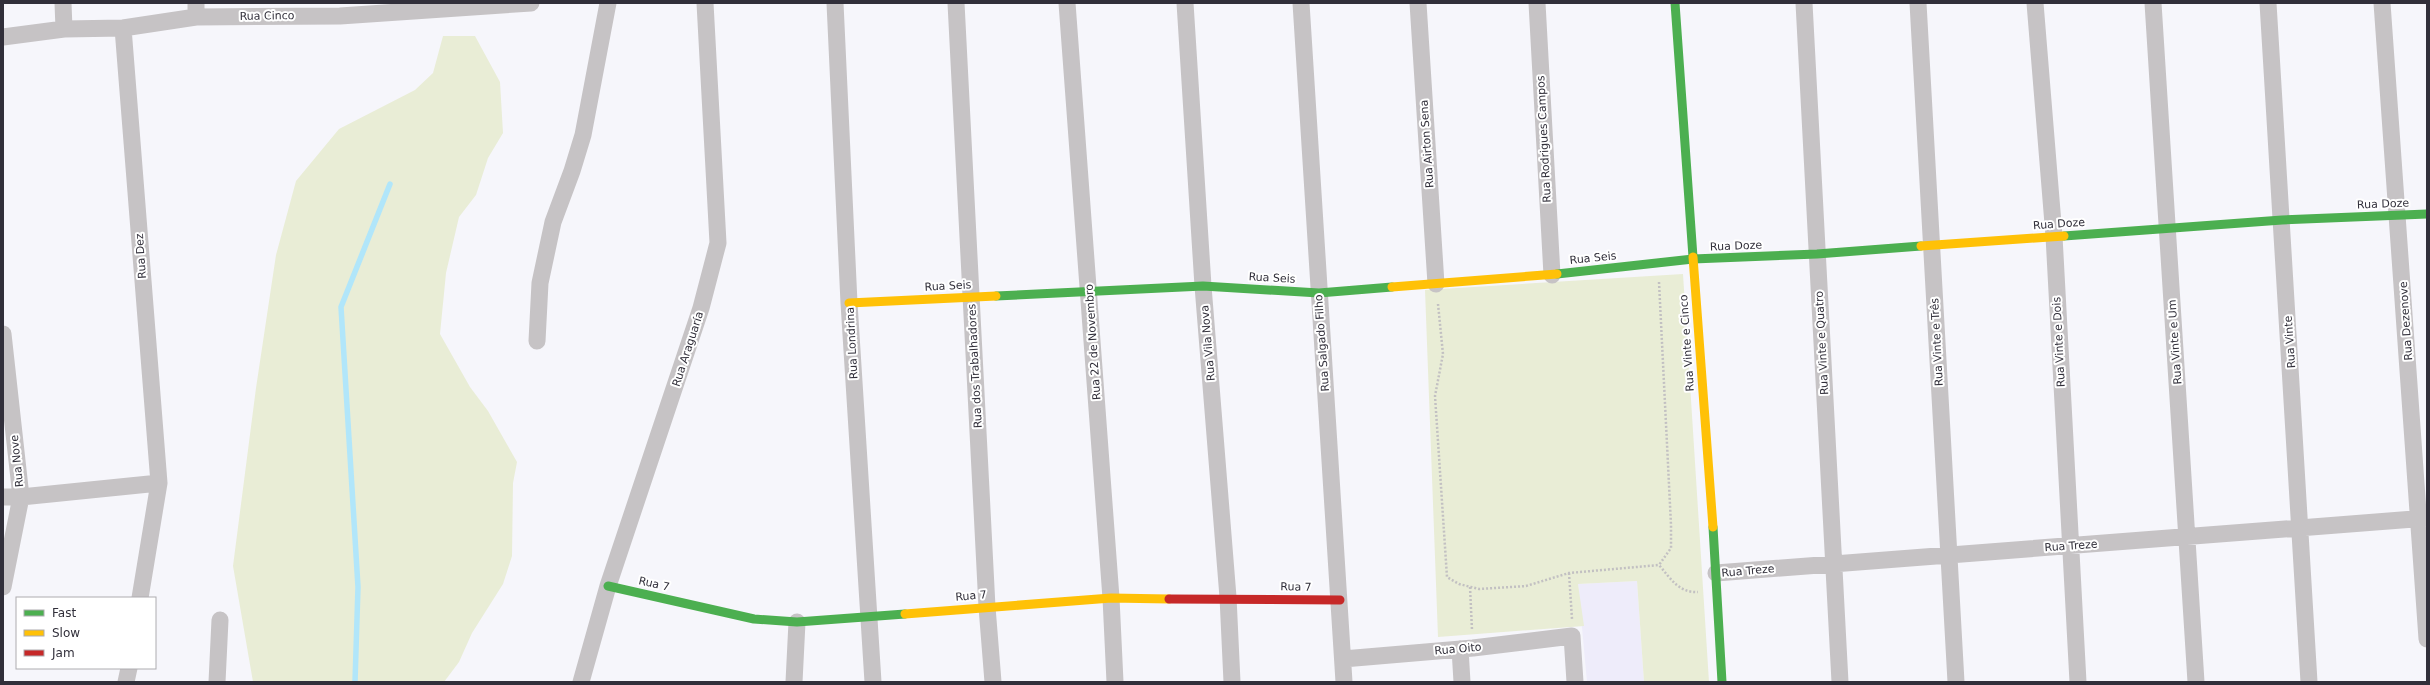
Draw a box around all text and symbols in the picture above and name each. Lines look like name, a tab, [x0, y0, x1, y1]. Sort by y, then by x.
street label: Rua Cinco	[239, 9, 295, 23]
street label: Rua Rodrigues Campos	[1534, 75, 1554, 203]
street label: Rua Airton Sena	[1417, 99, 1437, 189]
street label: Rua Doze	[2357, 197, 2409, 211]
street label: Rua Doze	[2033, 216, 2086, 232]
street label: Rua Dez	[133, 233, 149, 279]
street label: Rua Doze	[1710, 239, 1762, 253]
street label: Rua Seis	[1569, 249, 1617, 267]
street label: Rua Seis	[1248, 270, 1296, 286]
street label: Rua Seis	[924, 278, 972, 294]
street label: Rua Dezenove	[2397, 281, 2415, 361]
street label: Rua 22 de Novembro	[1082, 283, 1104, 400]
street label: Rua Vinte e Quatro	[1813, 290, 1831, 395]
street label: Rua Salgado Filho	[1312, 294, 1332, 392]
street label: Rua Vinte e Cinco	[1677, 294, 1697, 392]
street label: Rua Vinte e Dois	[2050, 296, 2068, 388]
street label: Rua Vinte e Três	[1928, 297, 1946, 386]
street label: Rua Vinte e Um	[2166, 299, 2184, 385]
street label: Rua dos Trabalhadores	[965, 303, 985, 429]
street label: Rua Vila Nova	[1198, 304, 1218, 382]
street label: Rua Londrina	[844, 307, 860, 379]
street label: Rua Araguaría	[670, 310, 706, 388]
street label: Rua Vinte	[2282, 315, 2298, 369]
street label: Rua Nove	[8, 434, 26, 488]
street label: Rua Treze	[2044, 538, 2098, 554]
street label: Rua Treze	[1721, 562, 1775, 580]
street label: Rua 7	[637, 574, 671, 594]
street label: Rua 7	[1280, 580, 1312, 594]
street label: Rua 7	[955, 588, 987, 604]
legend	[16, 597, 156, 669]
text: Fast	[52, 606, 76, 620]
text: Slow	[52, 626, 80, 640]
street label: Rua Oito	[1434, 640, 1482, 658]
text: Jam	[51, 646, 75, 660]

